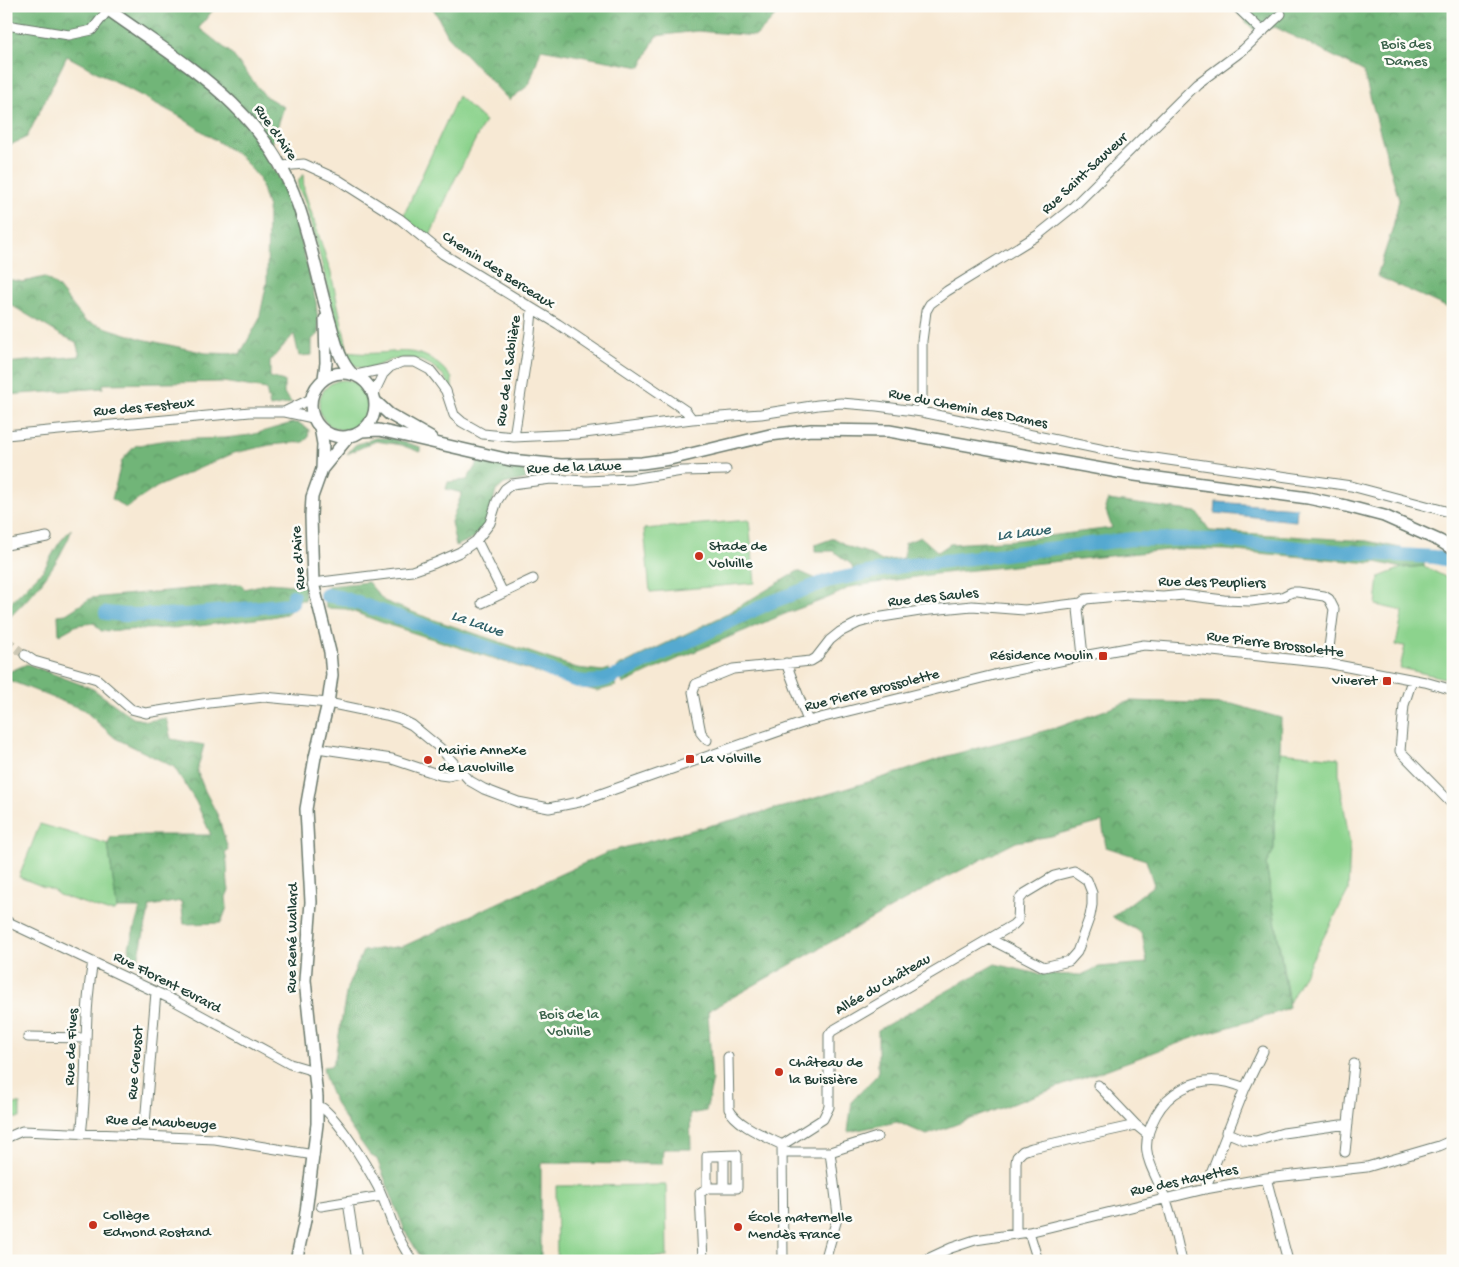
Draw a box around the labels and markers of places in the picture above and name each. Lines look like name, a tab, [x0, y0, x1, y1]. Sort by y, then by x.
place label: Stade de Volville	[708, 538, 767, 573]
marker: Stade de Volville	[693, 550, 705, 562]
place label: Résidence Moulin	[990, 647, 1093, 665]
marker: Résidence Moulin	[1097, 650, 1109, 662]
place label: Viveret	[1331, 672, 1379, 690]
marker: Viveret	[1381, 675, 1393, 687]
place label: Mairie Annexe de Lavolville	[438, 742, 527, 777]
place label: La Volville	[700, 750, 761, 768]
marker: La Volville	[684, 753, 696, 765]
marker: Mairie Annexe de Lavolville	[422, 754, 434, 766]
place label: Château de la Buissière	[789, 1054, 863, 1089]
marker: Château de la Buissière	[773, 1066, 785, 1078]
place label: Collège Edmond Rostand	[103, 1207, 212, 1242]
place label: École maternelle Mendès France	[748, 1209, 852, 1244]
marker: Collège Edmond Rostand	[87, 1219, 99, 1231]
marker: École maternelle Mendès France	[732, 1221, 744, 1233]

